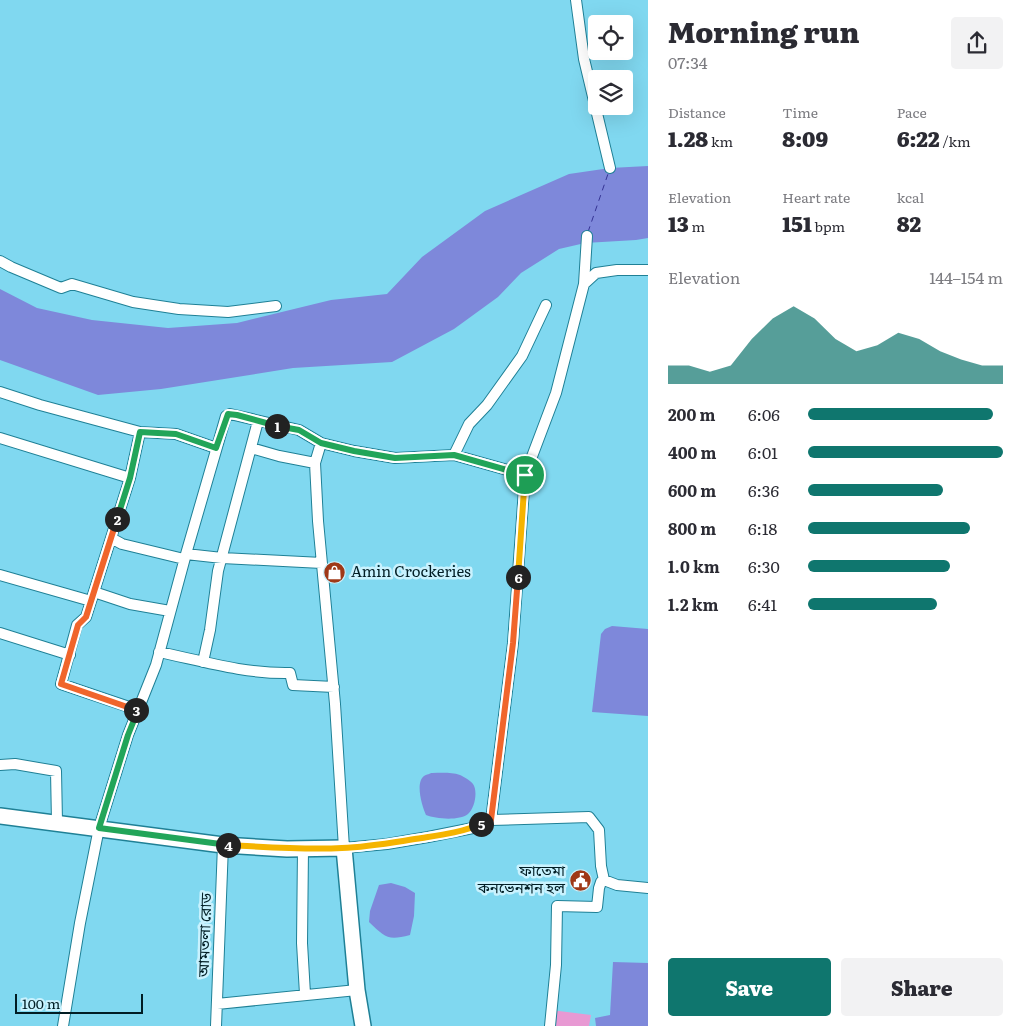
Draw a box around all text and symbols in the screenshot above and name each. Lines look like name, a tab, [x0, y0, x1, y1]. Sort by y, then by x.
text: Morning run	[668, 10, 859, 52]
map controls	[588, 15, 633, 115]
button: locate	[588, 15, 633, 60]
button: share	[951, 17, 1003, 69]
text: 07:34	[668, 50, 708, 74]
button: layers	[588, 70, 633, 115]
text: Distance	[668, 102, 726, 122]
text: Time	[782, 102, 818, 122]
text: Pace	[897, 102, 927, 122]
text: 1.28	[668, 122, 708, 153]
text: 8:09	[782, 122, 828, 153]
text: 6:22	[897, 122, 940, 153]
text: km	[708, 131, 733, 151]
text: /km	[940, 131, 970, 151]
text: Elevation	[668, 187, 731, 207]
text: Heart rate	[782, 187, 850, 207]
text: kcal	[897, 187, 924, 207]
text: 13	[668, 207, 689, 238]
text: 151	[782, 207, 812, 238]
text: 82	[897, 207, 921, 238]
text: m	[689, 216, 705, 236]
text: bpm	[812, 216, 845, 236]
text: Elevation	[668, 265, 740, 289]
text: 144–154 m	[929, 265, 1003, 289]
text: 200 m	[668, 402, 715, 426]
text: 6:06	[748, 402, 780, 426]
pin: 1	[264, 414, 290, 438]
text: 1	[275, 416, 280, 436]
text: 400 m	[668, 440, 717, 464]
text: 6:01	[748, 440, 778, 464]
pin	[504, 454, 546, 496]
icon: arrive	[511, 461, 539, 489]
text: 600 m	[668, 478, 716, 502]
text: 6:36	[748, 478, 779, 502]
pin: 2	[104, 506, 130, 532]
text: 2	[114, 509, 121, 529]
text: 800 m	[668, 516, 716, 540]
text: 6:18	[748, 516, 777, 540]
text: 1.0 km	[668, 554, 720, 578]
text: 6:30	[748, 554, 780, 578]
place label: Amin Crockeries	[351, 559, 471, 582]
shop icon: Amin Crockeries	[323, 560, 347, 584]
pin: 6	[506, 564, 530, 590]
text: 6	[514, 567, 523, 587]
text: 1.2 km	[668, 592, 718, 616]
text: 6:41	[748, 592, 777, 616]
pin: 3	[124, 698, 148, 722]
text: 3	[133, 700, 140, 720]
pin: 5	[468, 812, 494, 836]
text: 5	[478, 814, 485, 834]
pin: 4	[216, 832, 240, 858]
text: 4	[224, 835, 233, 855]
place label: ফাতেমা কনভেনশন হল	[477, 858, 566, 898]
public building icon: ফাতেমা কনভেনশন হল	[569, 868, 593, 892]
street label: আমতলা রোড	[191, 892, 216, 978]
button: Save	[668, 958, 831, 1016]
button: Share	[841, 958, 1003, 1016]
scale bar	[15, 991, 142, 1014]
text: 100 m	[22, 993, 60, 1013]

